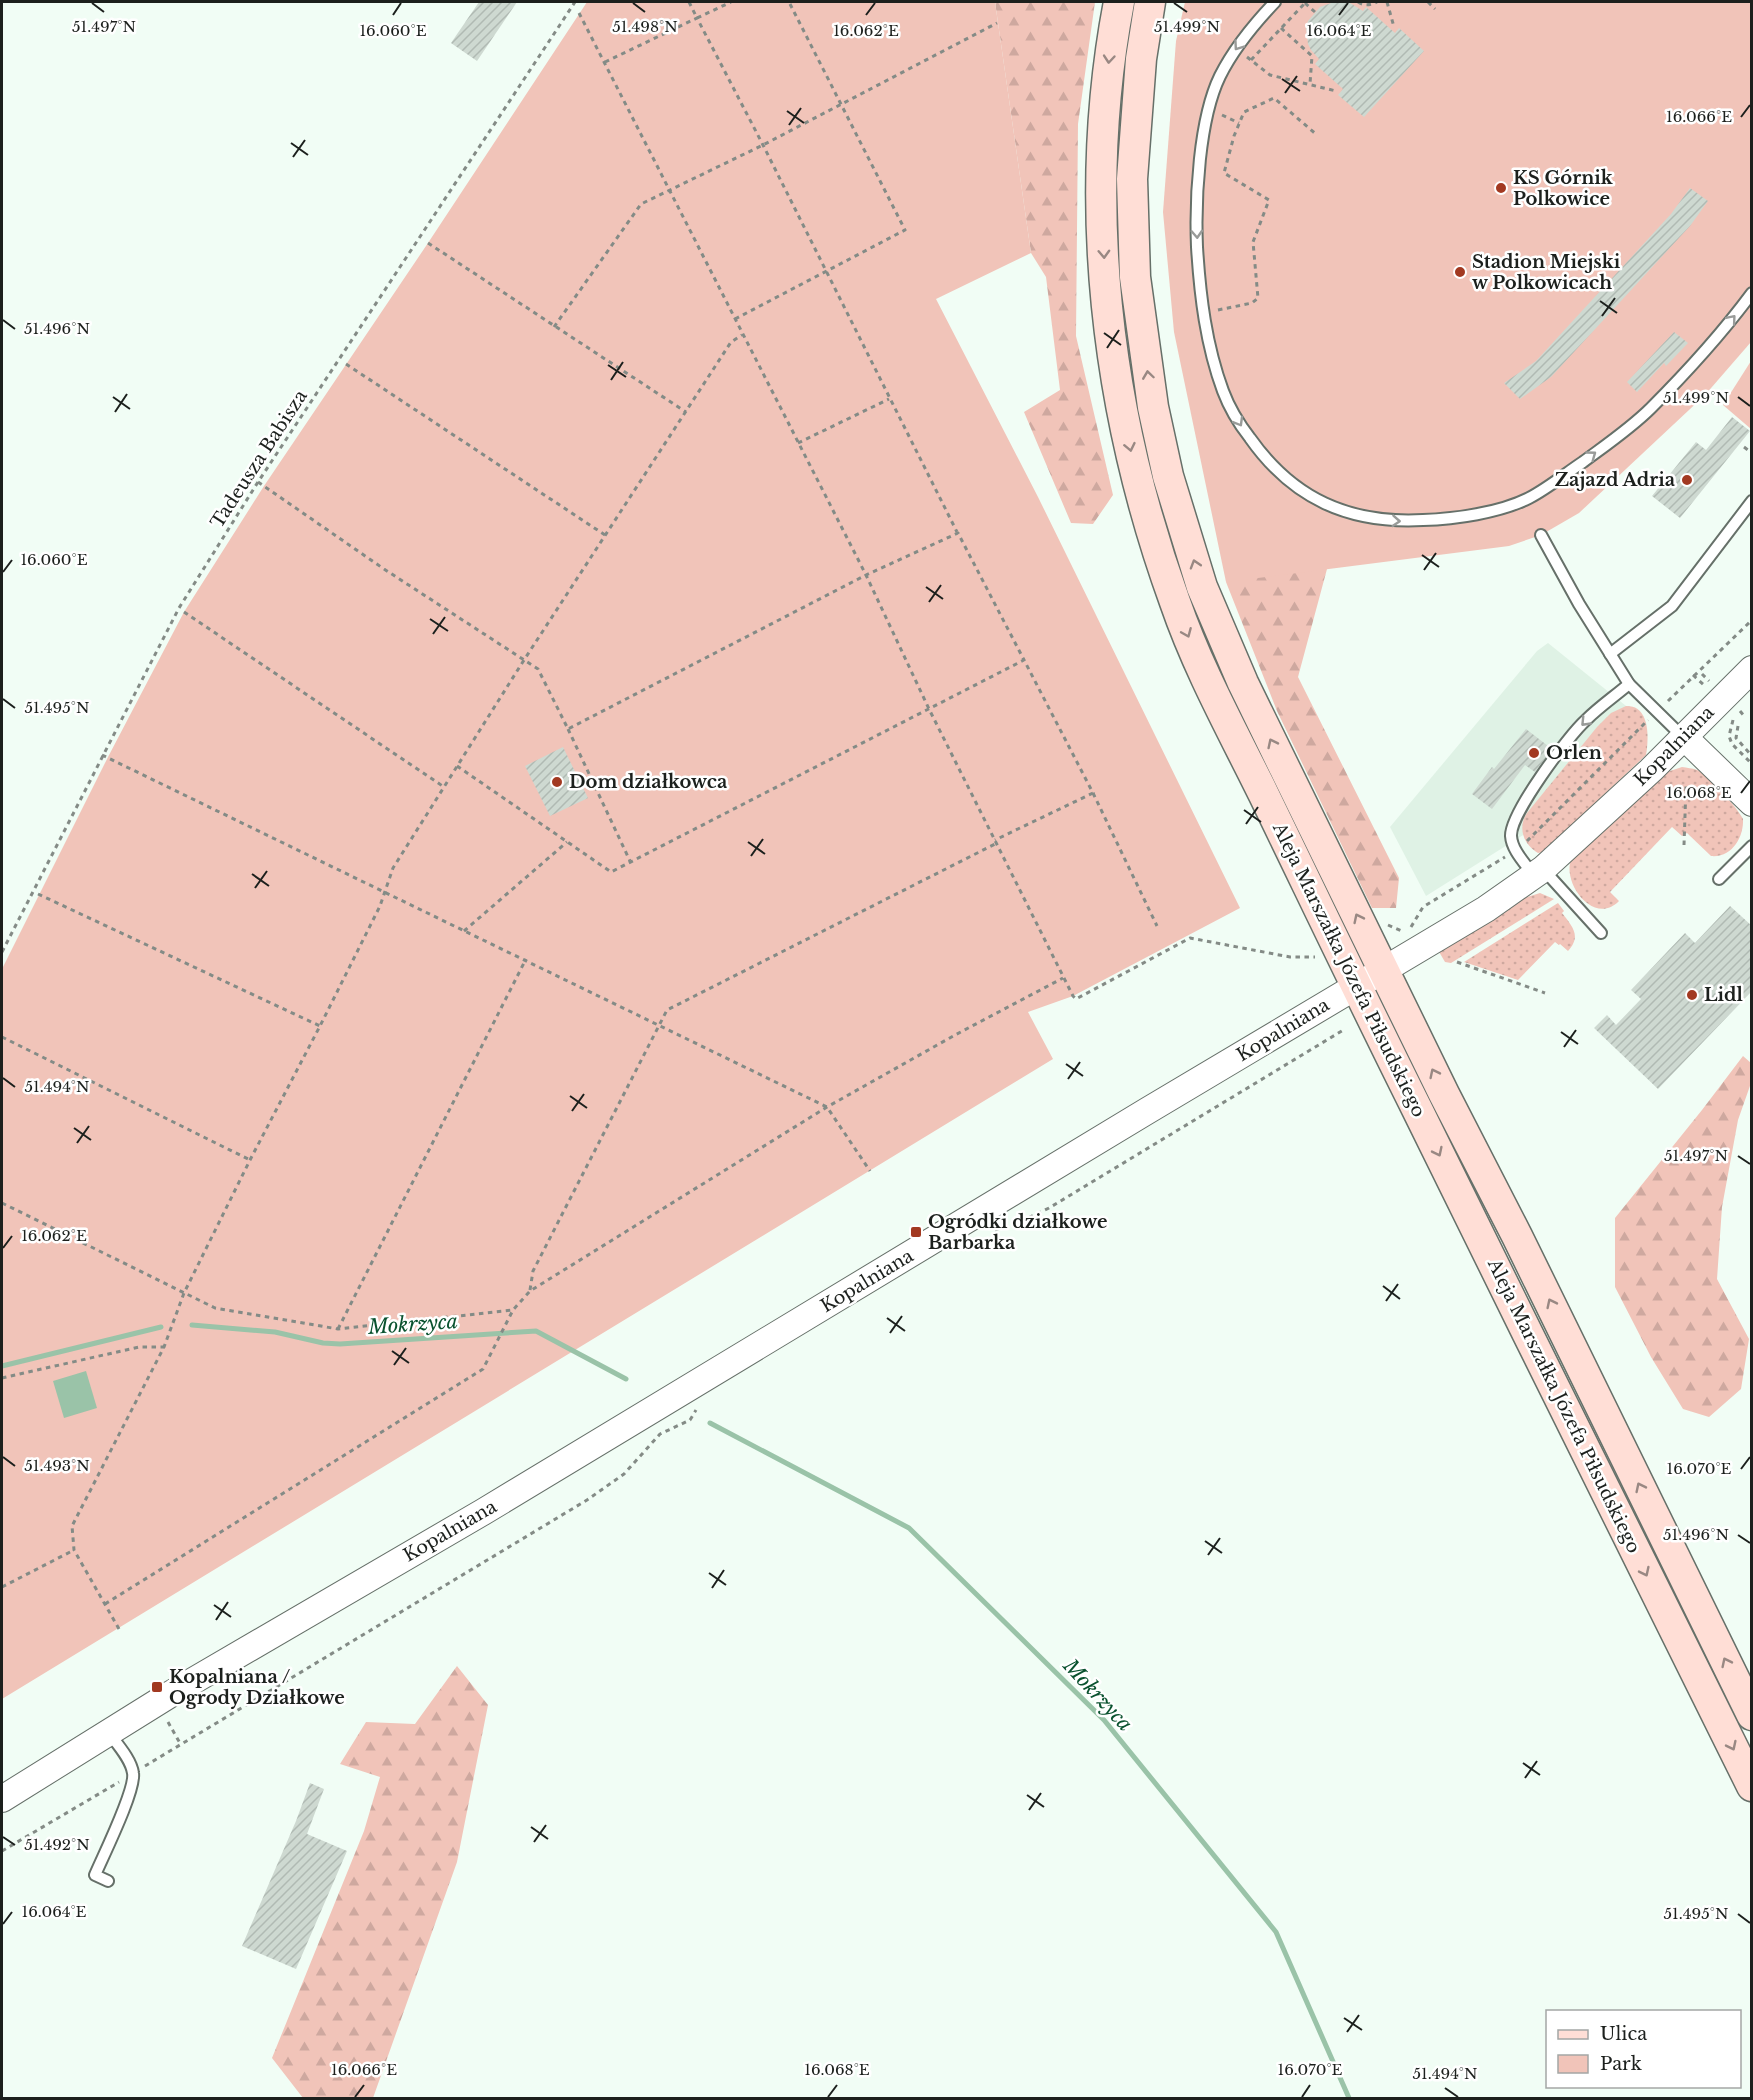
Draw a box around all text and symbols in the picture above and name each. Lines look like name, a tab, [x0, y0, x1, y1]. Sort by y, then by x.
text: 51.497°N	[72, 17, 136, 36]
text: 51.498°N	[612, 17, 678, 36]
text: 51.499°N	[1154, 17, 1220, 36]
text: 16.060°E	[359, 21, 427, 40]
text: 16.062°E	[833, 21, 899, 40]
text: 16.064°E	[1307, 21, 1372, 40]
one-way arrow	[1234, 40, 1245, 51]
one-way arrow	[1103, 55, 1116, 64]
text: 16.066°E	[1666, 107, 1732, 126]
place label: KS Górnik Polkowice	[1513, 167, 1614, 210]
marker: KS Górnik Polkowice	[1494, 181, 1508, 195]
one-way arrow	[1190, 229, 1203, 238]
one-way arrow	[1097, 249, 1110, 258]
place label: Stadion Miejski w Polkowicach	[1472, 251, 1621, 294]
marker: Stadion Miejski w Polkowicach	[1453, 265, 1467, 279]
one-way arrow	[1724, 315, 1735, 326]
text: 51.496°N	[24, 319, 90, 338]
one-way arrow	[1143, 370, 1155, 380]
street label: Tadeusza Babisza	[206, 386, 312, 532]
text: 51.499°N	[1663, 388, 1729, 407]
one-way arrow	[1232, 416, 1243, 426]
one-way arrow	[1123, 441, 1136, 451]
one-way arrow	[1586, 451, 1597, 462]
place label: Zajazd Adria	[1555, 469, 1676, 491]
marker: Zajazd Adria	[1680, 473, 1694, 487]
one-way arrow	[1392, 514, 1401, 527]
text: 16.060°E	[20, 550, 88, 569]
one-way arrow	[1190, 559, 1202, 570]
one-way arrow	[1180, 626, 1192, 637]
text: 51.495°N	[25, 698, 89, 717]
street label: Kopalniana	[1629, 701, 1719, 791]
one-way arrow	[1581, 716, 1592, 726]
one-way arrow	[1268, 738, 1279, 749]
place label: Orlen	[1546, 742, 1602, 764]
marker: Orlen	[1527, 746, 1541, 760]
place label: Dom działkowca	[569, 771, 728, 793]
marker: Dom działkowca	[550, 775, 564, 789]
text: 16.068°E	[1666, 783, 1732, 802]
street label: Aleja Marszałka Józefa Piłsudskiego	[1268, 818, 1430, 1121]
one-way arrow	[1353, 914, 1365, 925]
place label: Lidl	[1704, 984, 1744, 1006]
marker: Lidl	[1685, 988, 1699, 1002]
street label: Kopalniana	[1233, 994, 1333, 1066]
one-way arrow	[1430, 1069, 1441, 1080]
text: 51.494°N	[25, 1077, 89, 1096]
one-way arrow	[1431, 1146, 1443, 1157]
text: 51.497°N	[1664, 1146, 1728, 1165]
place label: Ogródki działkowe Barbarka	[928, 1211, 1107, 1254]
marker: Ogródki działkowe Barbarka	[909, 1225, 923, 1239]
text: 16.062°E	[21, 1226, 87, 1245]
street label: Kopalniana	[817, 1245, 917, 1317]
street label: Aleja Marszałka Józefa Piłsudskiego	[1483, 1254, 1645, 1557]
one-way arrow	[1546, 1299, 1558, 1310]
water label: Mokrzyca	[366, 1309, 459, 1339]
text: 51.493°N	[24, 1456, 90, 1475]
text: 16.070°E	[1666, 1459, 1732, 1478]
one-way arrow	[1636, 1482, 1648, 1493]
street label: Kopalniana	[399, 1495, 501, 1567]
text: 51.496°N	[1663, 1525, 1729, 1544]
one-way arrow	[1638, 1565, 1650, 1576]
water label: Mokrzyca	[1058, 1653, 1137, 1736]
one-way arrow	[1721, 1658, 1733, 1669]
place label: Kopalniana / Ogrody Działkowe	[169, 1666, 345, 1709]
marker: Kopalniana / Ogrody Działkowe	[150, 1680, 164, 1694]
one-way arrow	[1724, 1740, 1736, 1751]
text: 51.492°N	[24, 1835, 90, 1854]
text: 16.064°E	[22, 1902, 87, 1921]
text: 51.495°N	[1664, 1904, 1728, 1923]
legend	[1546, 2010, 1741, 2088]
text: Ulica	[1600, 2023, 1647, 2045]
text: Park	[1600, 2053, 1642, 2075]
text: 16.066°E	[331, 2060, 397, 2079]
text: 16.068°E	[804, 2060, 870, 2079]
text: 16.070°E	[1277, 2060, 1343, 2079]
text: 51.494°N	[1413, 2064, 1477, 2083]

